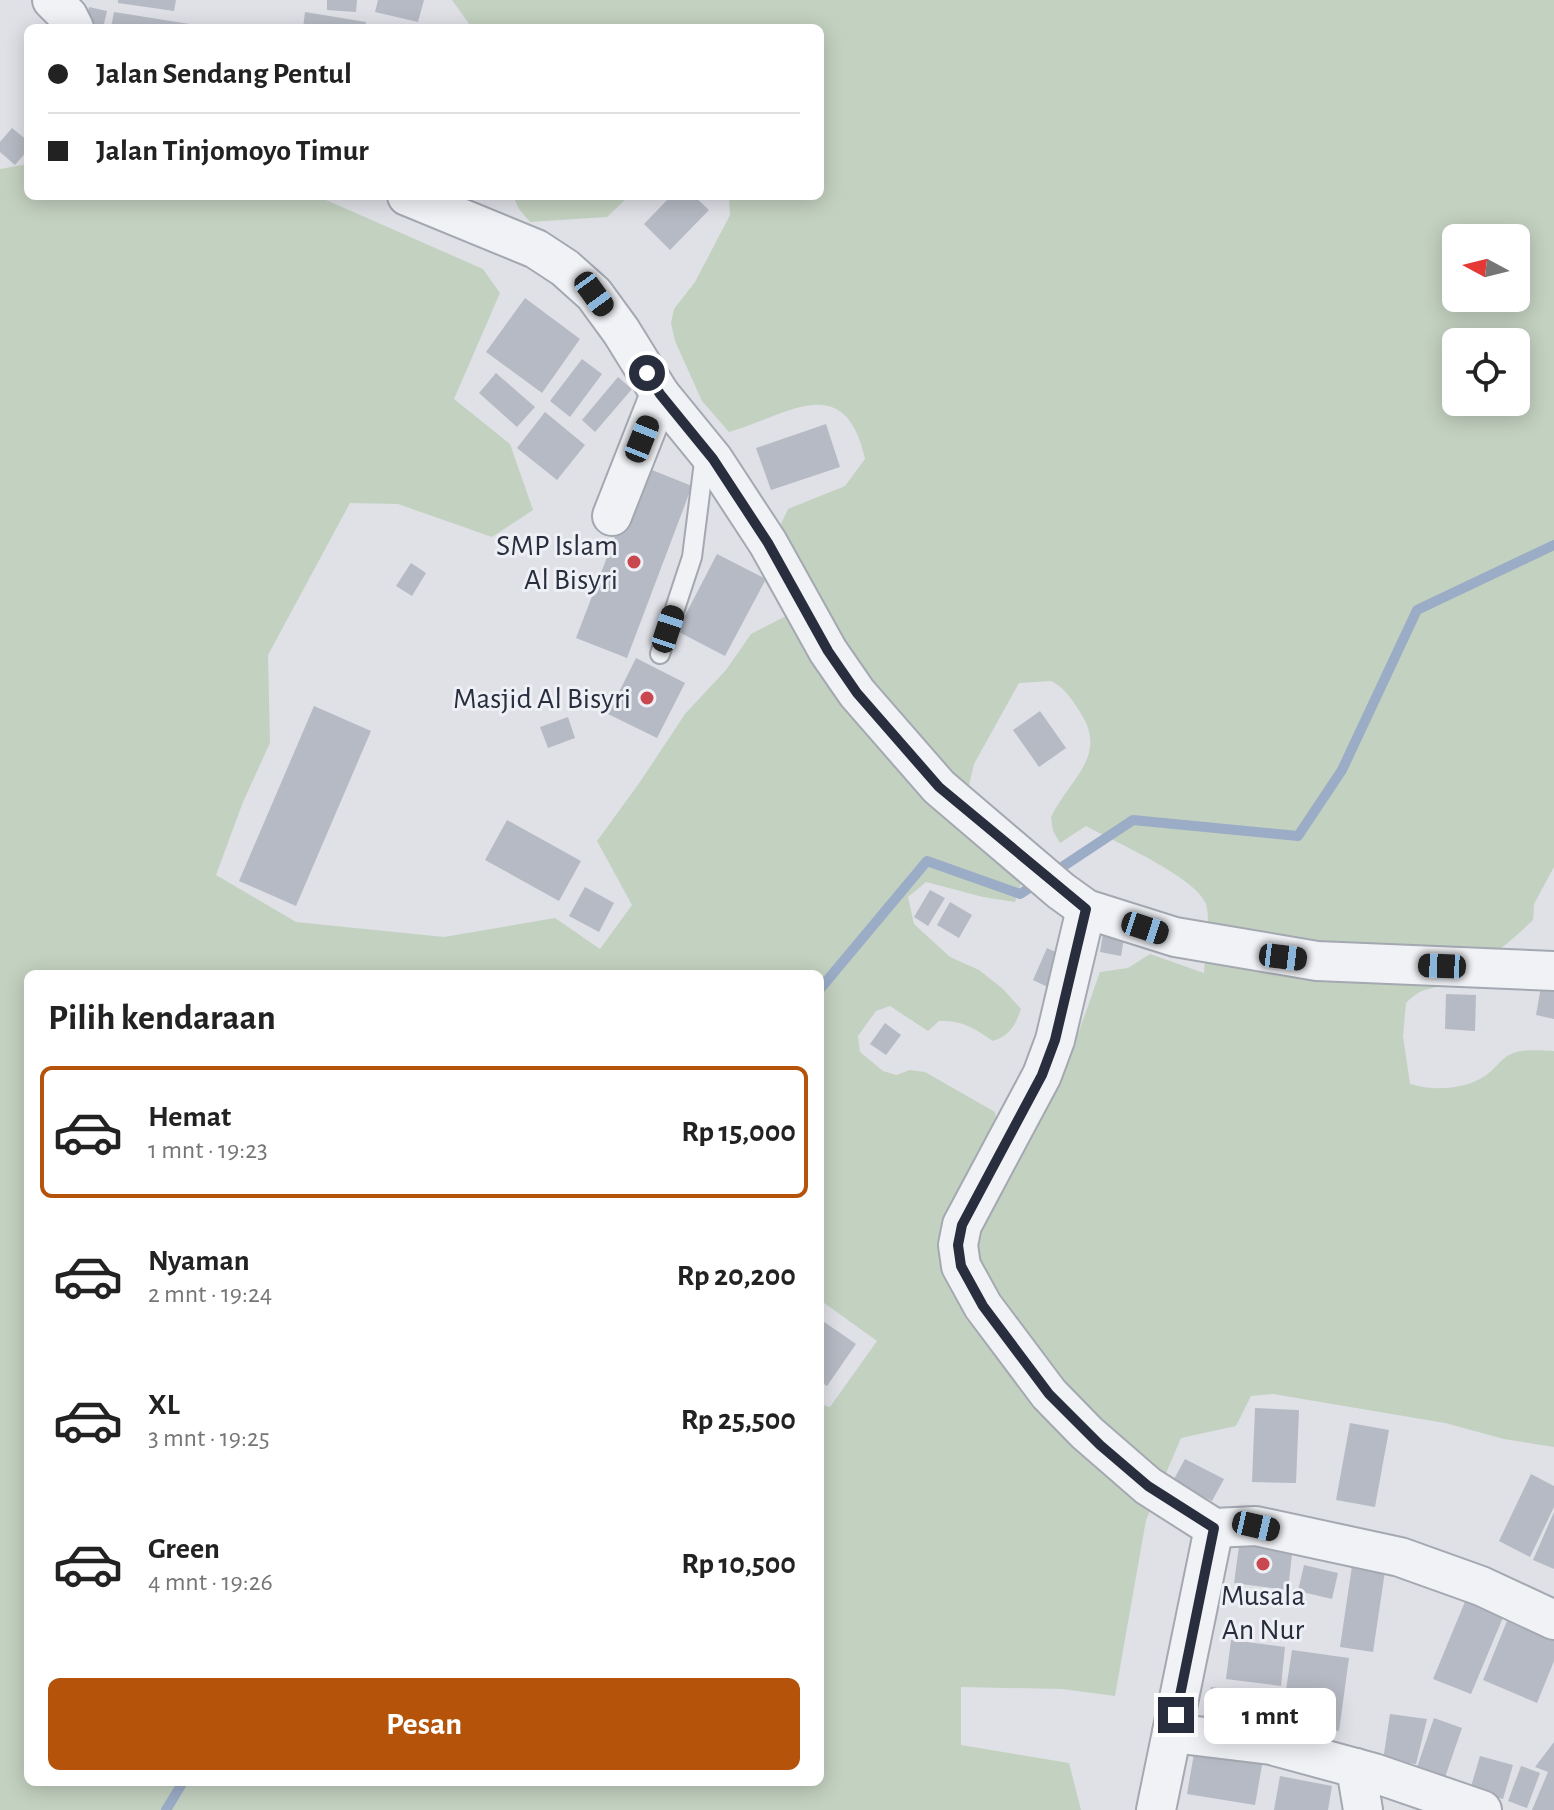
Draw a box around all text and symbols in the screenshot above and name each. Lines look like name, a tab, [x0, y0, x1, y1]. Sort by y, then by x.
text: Jalan Sendang Pentul	[96, 59, 352, 89]
text: Jalan Tinjomoyo Timur	[96, 136, 369, 166]
north arrow	[1442, 224, 1530, 312]
map controls	[1442, 224, 1530, 416]
car	[570, 268, 618, 320]
button: locate	[1442, 328, 1530, 416]
route start	[629, 355, 665, 391]
car	[622, 412, 662, 466]
place label: SMP Islam Al Bisyri	[496, 531, 618, 595]
marker: SMP Islam Al Bisyri	[625, 553, 643, 571]
car	[649, 602, 687, 656]
place label: Masjid Al Bisyri	[453, 684, 631, 714]
marker: Masjid Al Bisyri	[638, 689, 656, 707]
car	[1118, 909, 1172, 947]
car	[1258, 942, 1308, 972]
car	[1418, 953, 1466, 979]
text: Pilih kendaraan	[48, 1000, 276, 1036]
icon: car	[52, 1096, 124, 1168]
text: Hemat	[148, 1102, 231, 1132]
text: Rp 15,000	[681, 1117, 796, 1147]
text: 1 mnt · 19:23	[148, 1137, 268, 1163]
icon: car	[52, 1240, 124, 1312]
text: Nyaman	[148, 1246, 250, 1276]
text: Rp 20,200	[677, 1261, 796, 1291]
text: 2 mnt · 19:24	[148, 1281, 272, 1307]
icon: car	[52, 1384, 124, 1456]
text: XL	[148, 1390, 180, 1420]
text: Rp 25,500	[681, 1405, 796, 1435]
text: 3 mnt · 19:25	[148, 1425, 270, 1451]
car	[1230, 1509, 1282, 1543]
icon: car	[52, 1528, 124, 1600]
text: Green	[148, 1534, 220, 1564]
text: Rp 10,500	[681, 1549, 796, 1579]
marker: Musala An Nur	[1254, 1555, 1272, 1573]
text: 4 mnt · 19:26	[148, 1569, 273, 1595]
place label: Musala An Nur	[1221, 1581, 1305, 1645]
button: Pesan	[48, 1678, 800, 1770]
callout: 1 mnt	[1204, 1687, 1336, 1743]
route end	[1158, 1697, 1194, 1733]
text: 1 mnt	[1242, 1703, 1298, 1729]

